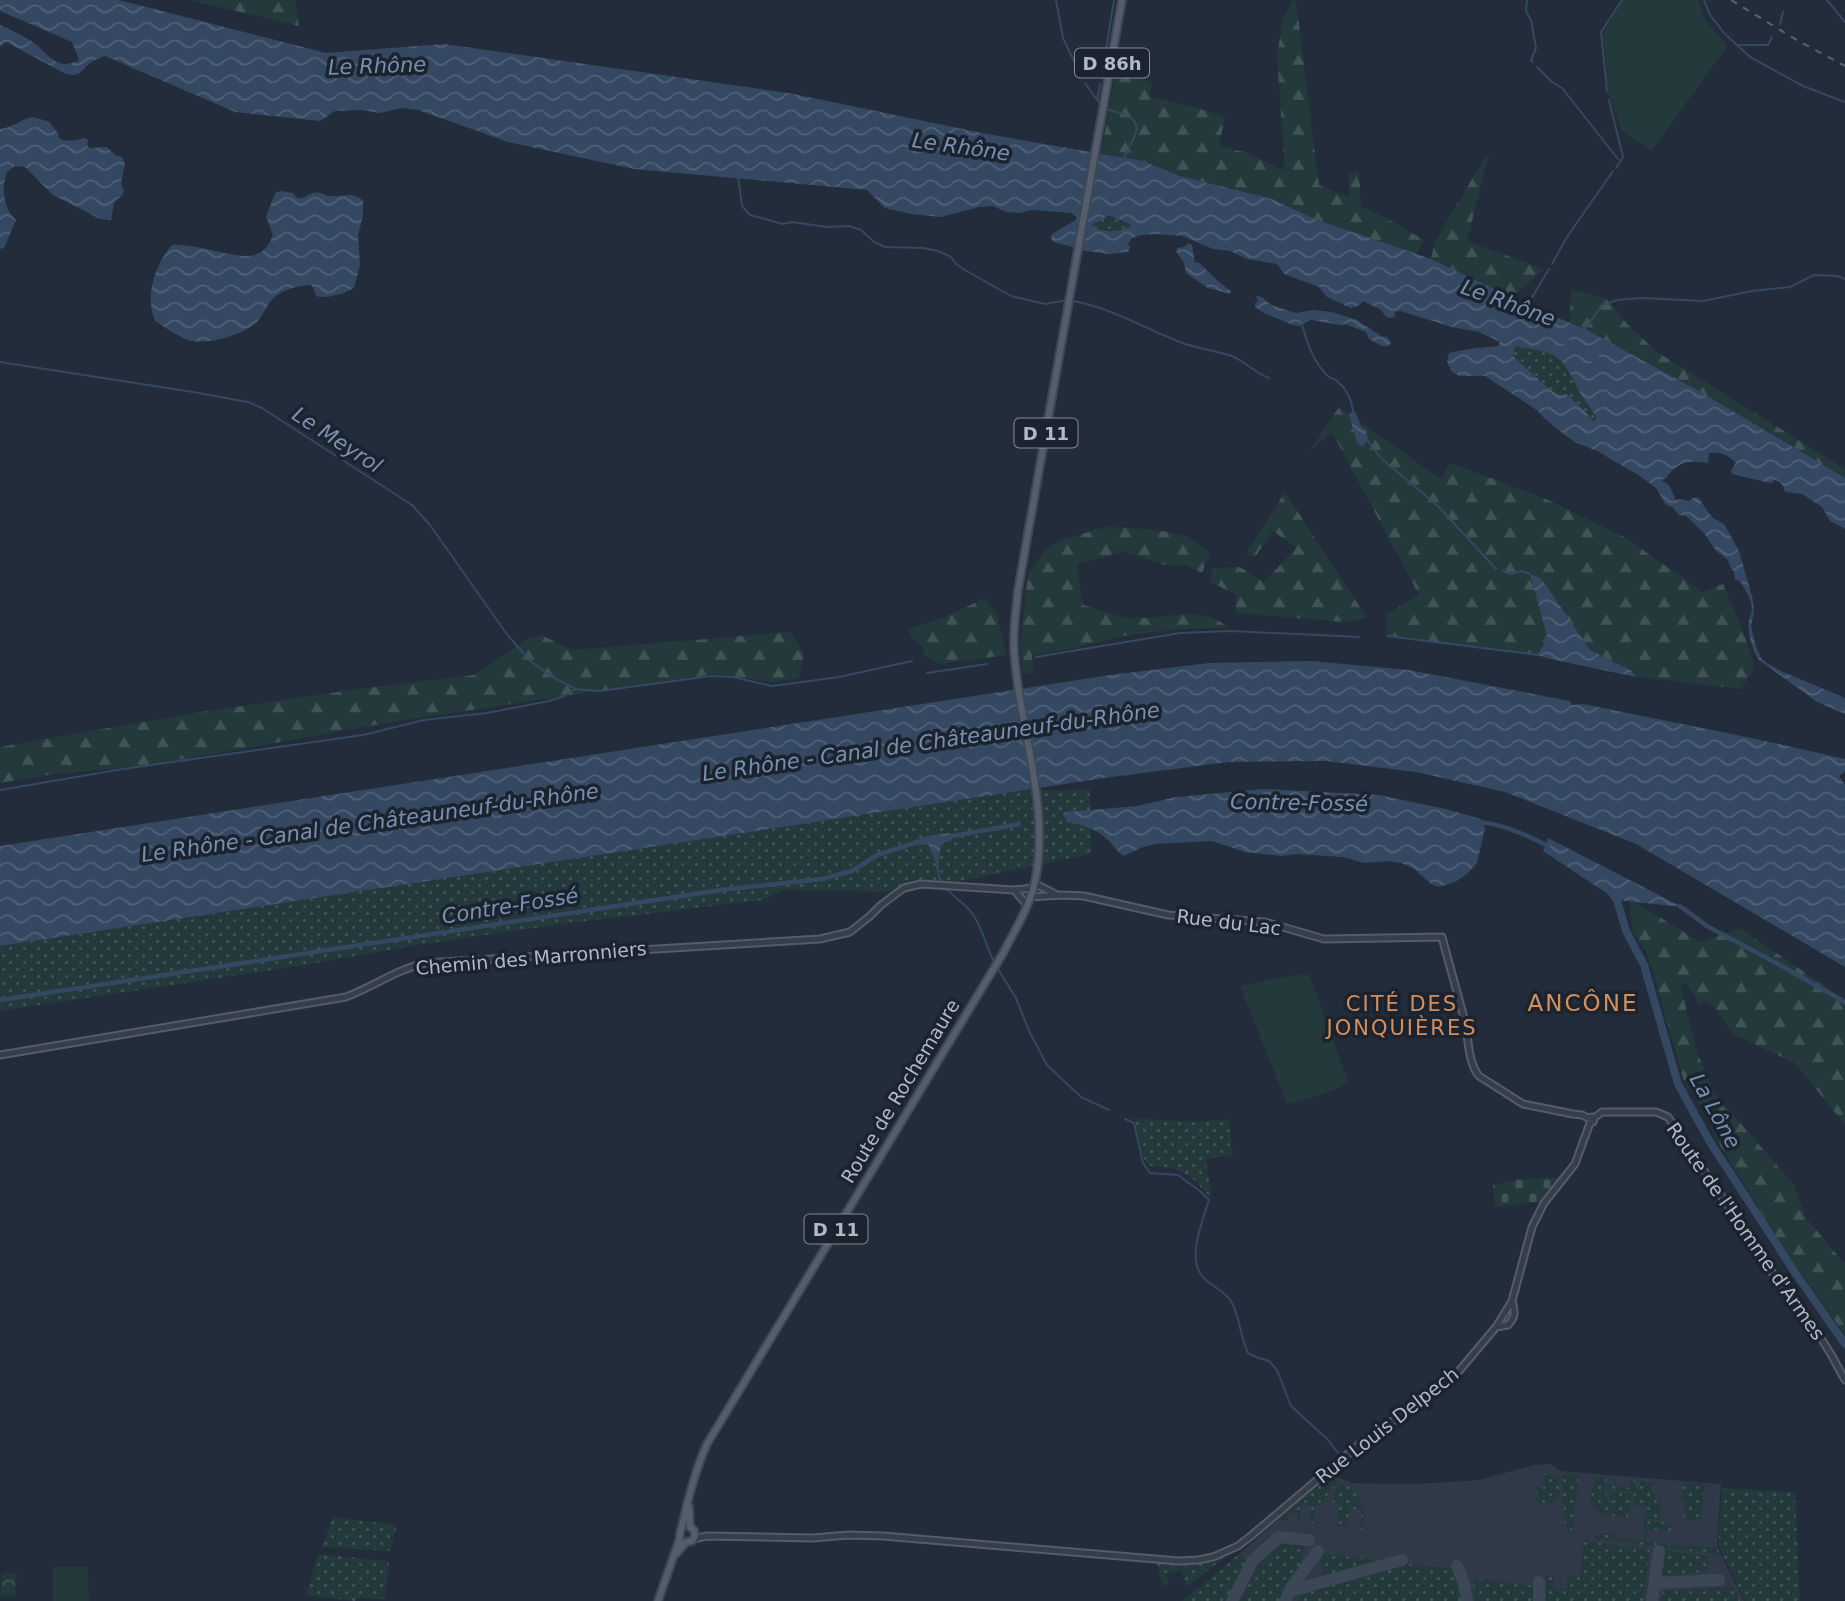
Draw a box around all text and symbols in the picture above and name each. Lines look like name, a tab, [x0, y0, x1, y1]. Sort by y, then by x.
road number: D 86h	[1075, 48, 1149, 78]
water label: Le Rhône	[327, 52, 427, 80]
water label: Le Rhône	[911, 128, 1011, 166]
water label: Le Rhône	[1458, 275, 1558, 331]
water label: Le Meyrol	[288, 402, 386, 478]
road number: D 11	[1014, 418, 1078, 447]
water label: Le Rhône - Canal de Châteauneuf-du-Rhône	[701, 698, 1161, 786]
water label: Le Rhône - Canal de Châteauneuf-du-Rhône	[140, 779, 600, 867]
water label: Contre-Fossé	[1230, 790, 1368, 816]
water label: Contre-Fossé	[440, 883, 580, 929]
street label: Rue du Lac	[1176, 905, 1282, 939]
street label: Chemin des Marronniers	[415, 937, 647, 979]
district label: ANCÔNE	[1528, 989, 1638, 1016]
district label: CITÉ DES JONQUIÈRES	[1325, 991, 1477, 1040]
street label: Route de Rochemaure	[836, 995, 964, 1187]
water label: La Lône	[1685, 1069, 1745, 1153]
street label: Route de l'Homme d'Armes	[1662, 1118, 1830, 1344]
road number: D 11	[804, 1214, 868, 1244]
street label: Rue Louis Delpech	[1311, 1362, 1463, 1488]

